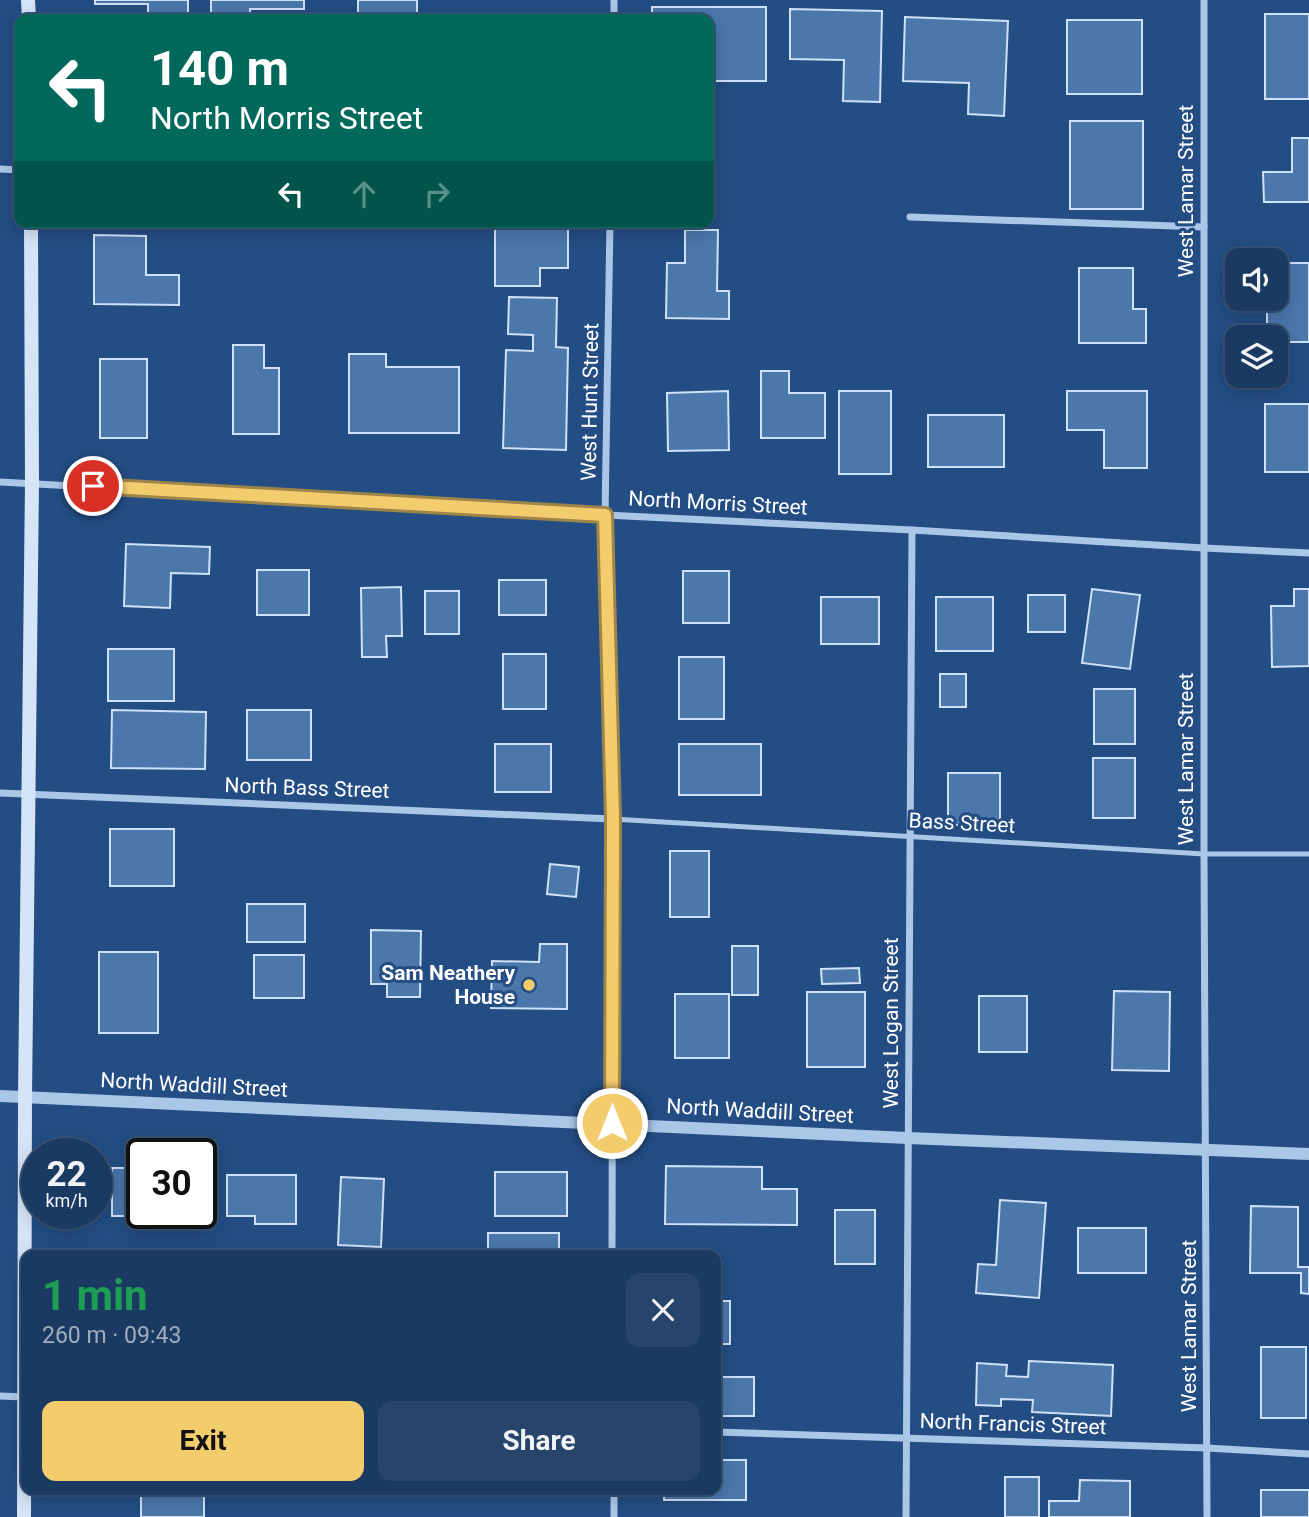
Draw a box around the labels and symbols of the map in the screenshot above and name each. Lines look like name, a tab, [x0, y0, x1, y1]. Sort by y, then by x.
street label: West Lamar Street	[1174, 105, 1198, 277]
street label: West Hunt Street	[577, 323, 603, 481]
pin	[63, 456, 123, 516]
street label: North Morris Street	[628, 486, 808, 520]
street label: West Lamar Street	[1174, 673, 1198, 845]
street label: North Bass Street	[224, 773, 390, 803]
street label: Bass Street	[908, 808, 1016, 838]
street label: West Logan Street	[879, 937, 903, 1109]
place label: Sam Neathery House	[381, 961, 515, 1009]
marker: Sam Neathery House	[521, 977, 537, 993]
street label: North Waddill Street	[100, 1068, 288, 1102]
position arrow	[575, 1086, 649, 1160]
street label: North Waddill Street	[666, 1094, 854, 1128]
speed limit sign: 30	[126, 1138, 217, 1229]
street label: West Lamar Street	[1177, 1240, 1201, 1412]
street label: North Francis Street	[919, 1409, 1107, 1439]

